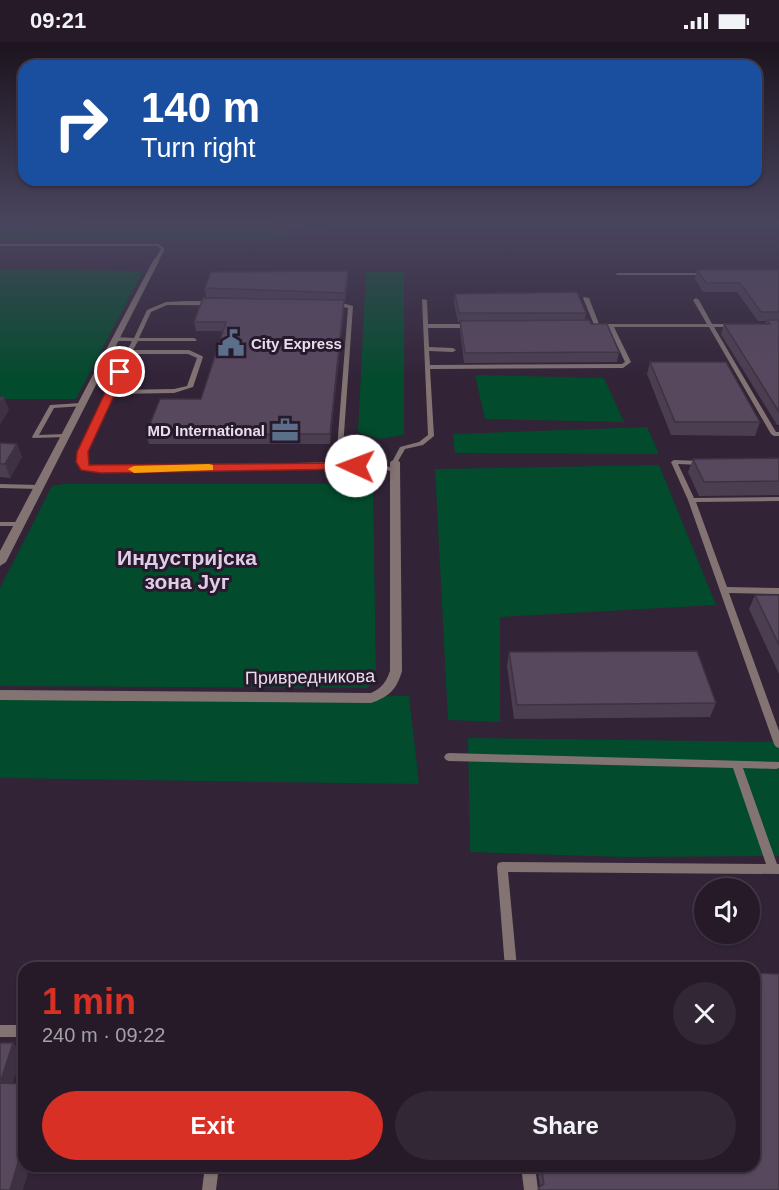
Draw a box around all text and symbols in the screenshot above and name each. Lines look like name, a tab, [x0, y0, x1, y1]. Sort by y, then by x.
text: 09:21	[30, 8, 86, 33]
icon: right	[42, 84, 120, 162]
text: 140 m	[141, 84, 260, 131]
text: Turn right	[141, 133, 256, 163]
public building icon: City Express	[216, 328, 246, 358]
place label: City Express	[251, 335, 342, 352]
pin	[94, 346, 145, 397]
icon: arrive	[103, 355, 136, 388]
office icon: MD International	[270, 415, 300, 445]
place label: MD International	[147, 422, 265, 439]
position arrow	[324, 434, 388, 498]
district label: Индустријска зона Југ	[117, 546, 257, 593]
street label: Привредникова	[245, 666, 376, 688]
map controls	[694, 878, 760, 944]
button: sound	[694, 878, 760, 944]
text: 1 min	[42, 981, 136, 1022]
button: close	[673, 982, 736, 1045]
text: 240 m · 09:22	[42, 1024, 165, 1046]
button: Exit	[42, 1091, 383, 1160]
button: Share	[395, 1091, 736, 1160]

